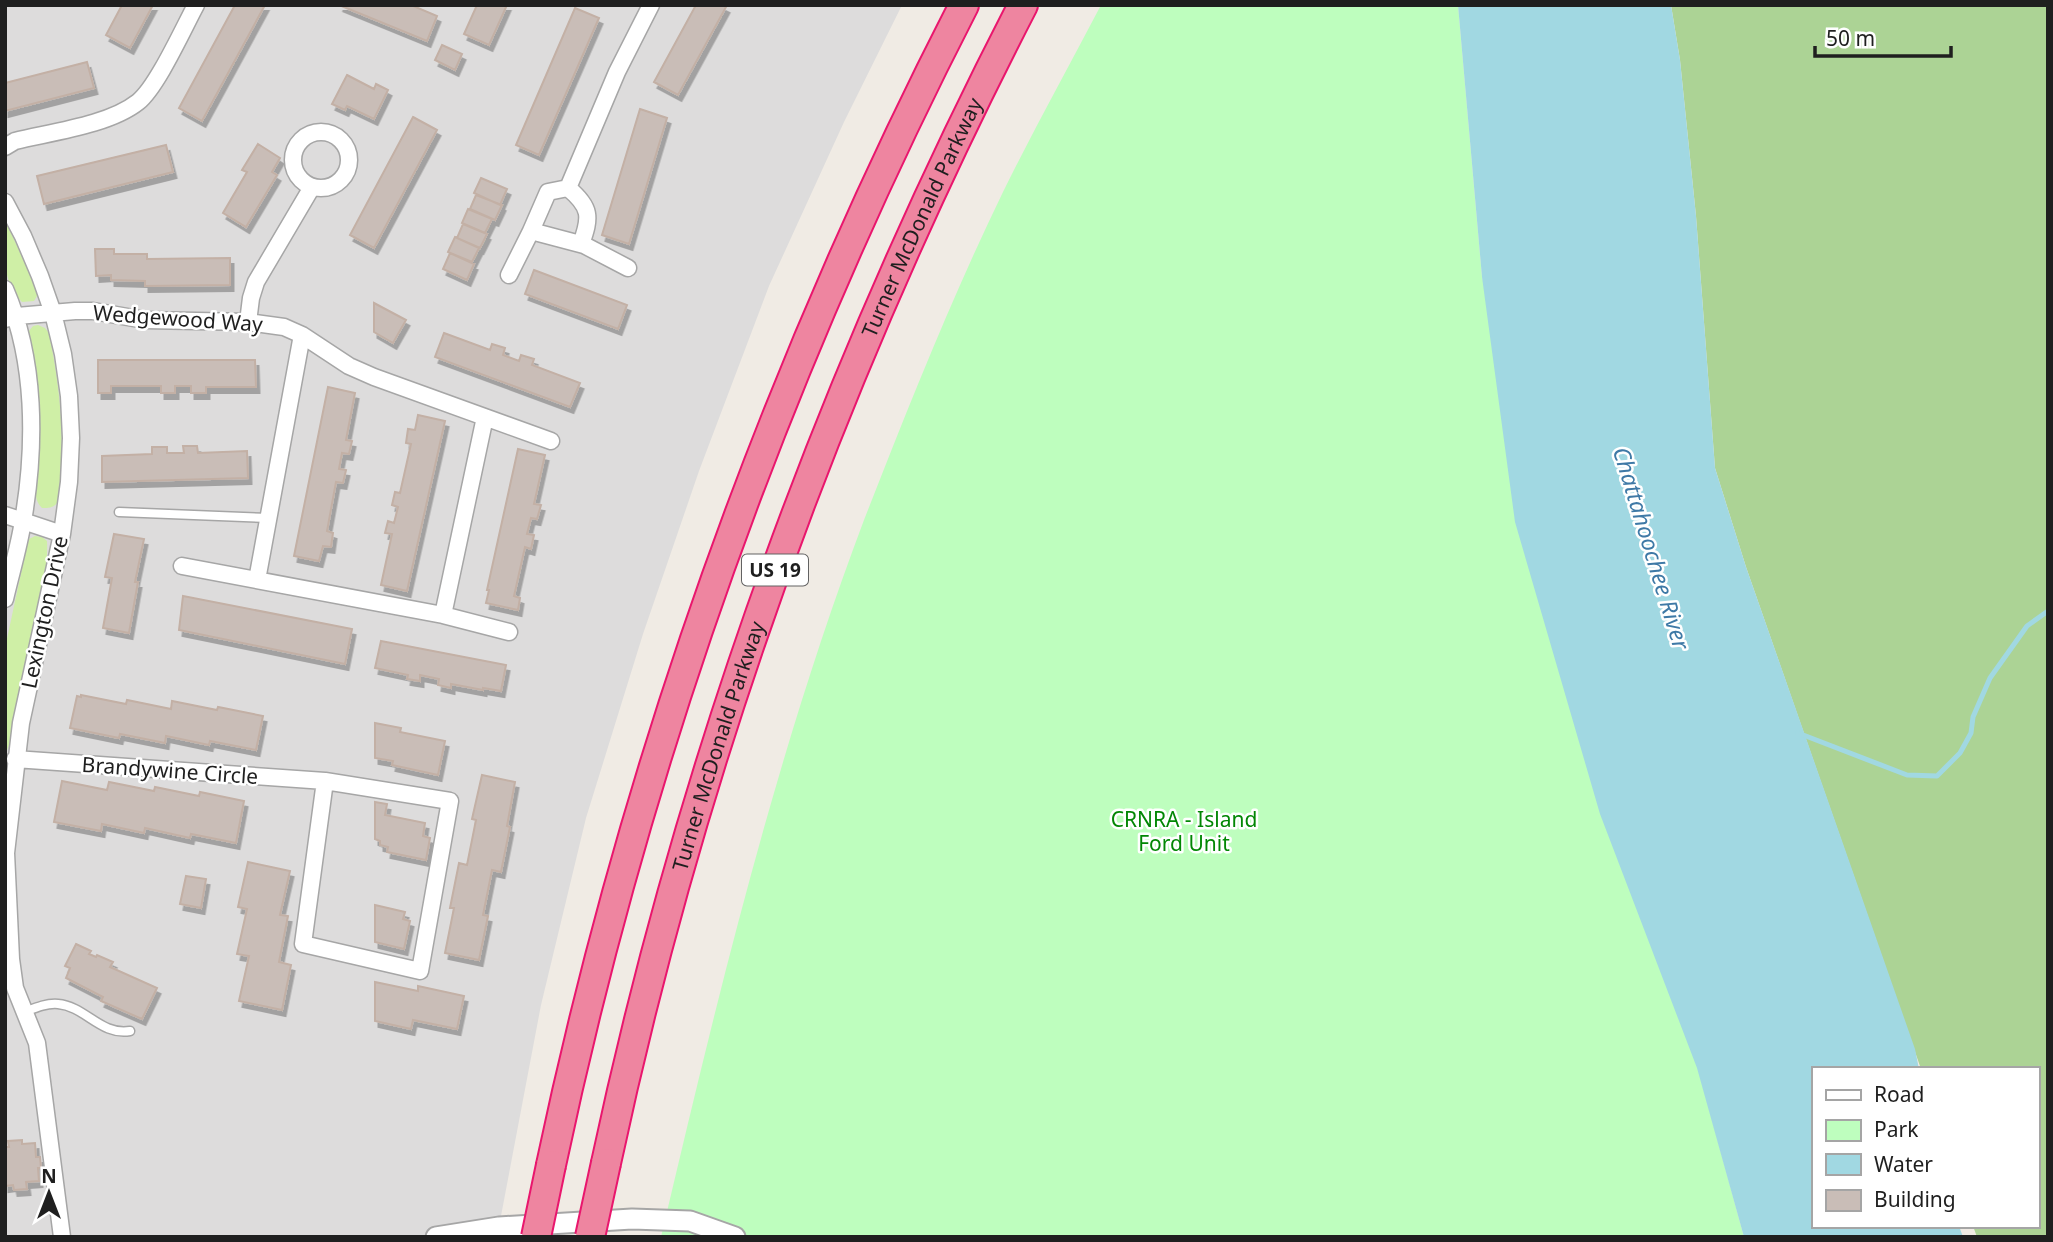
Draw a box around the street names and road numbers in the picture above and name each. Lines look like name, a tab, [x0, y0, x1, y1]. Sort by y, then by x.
street label: Turner McDonald Parkway	[855, 93, 988, 341]
street label: Wedgewood Way	[92, 298, 264, 338]
street label: Lexington Drive	[14, 533, 74, 691]
road number: US 19	[742, 554, 808, 586]
street label: Turner McDonald Parkway	[665, 617, 771, 874]
street label: Brandywine Circle	[81, 750, 259, 790]

